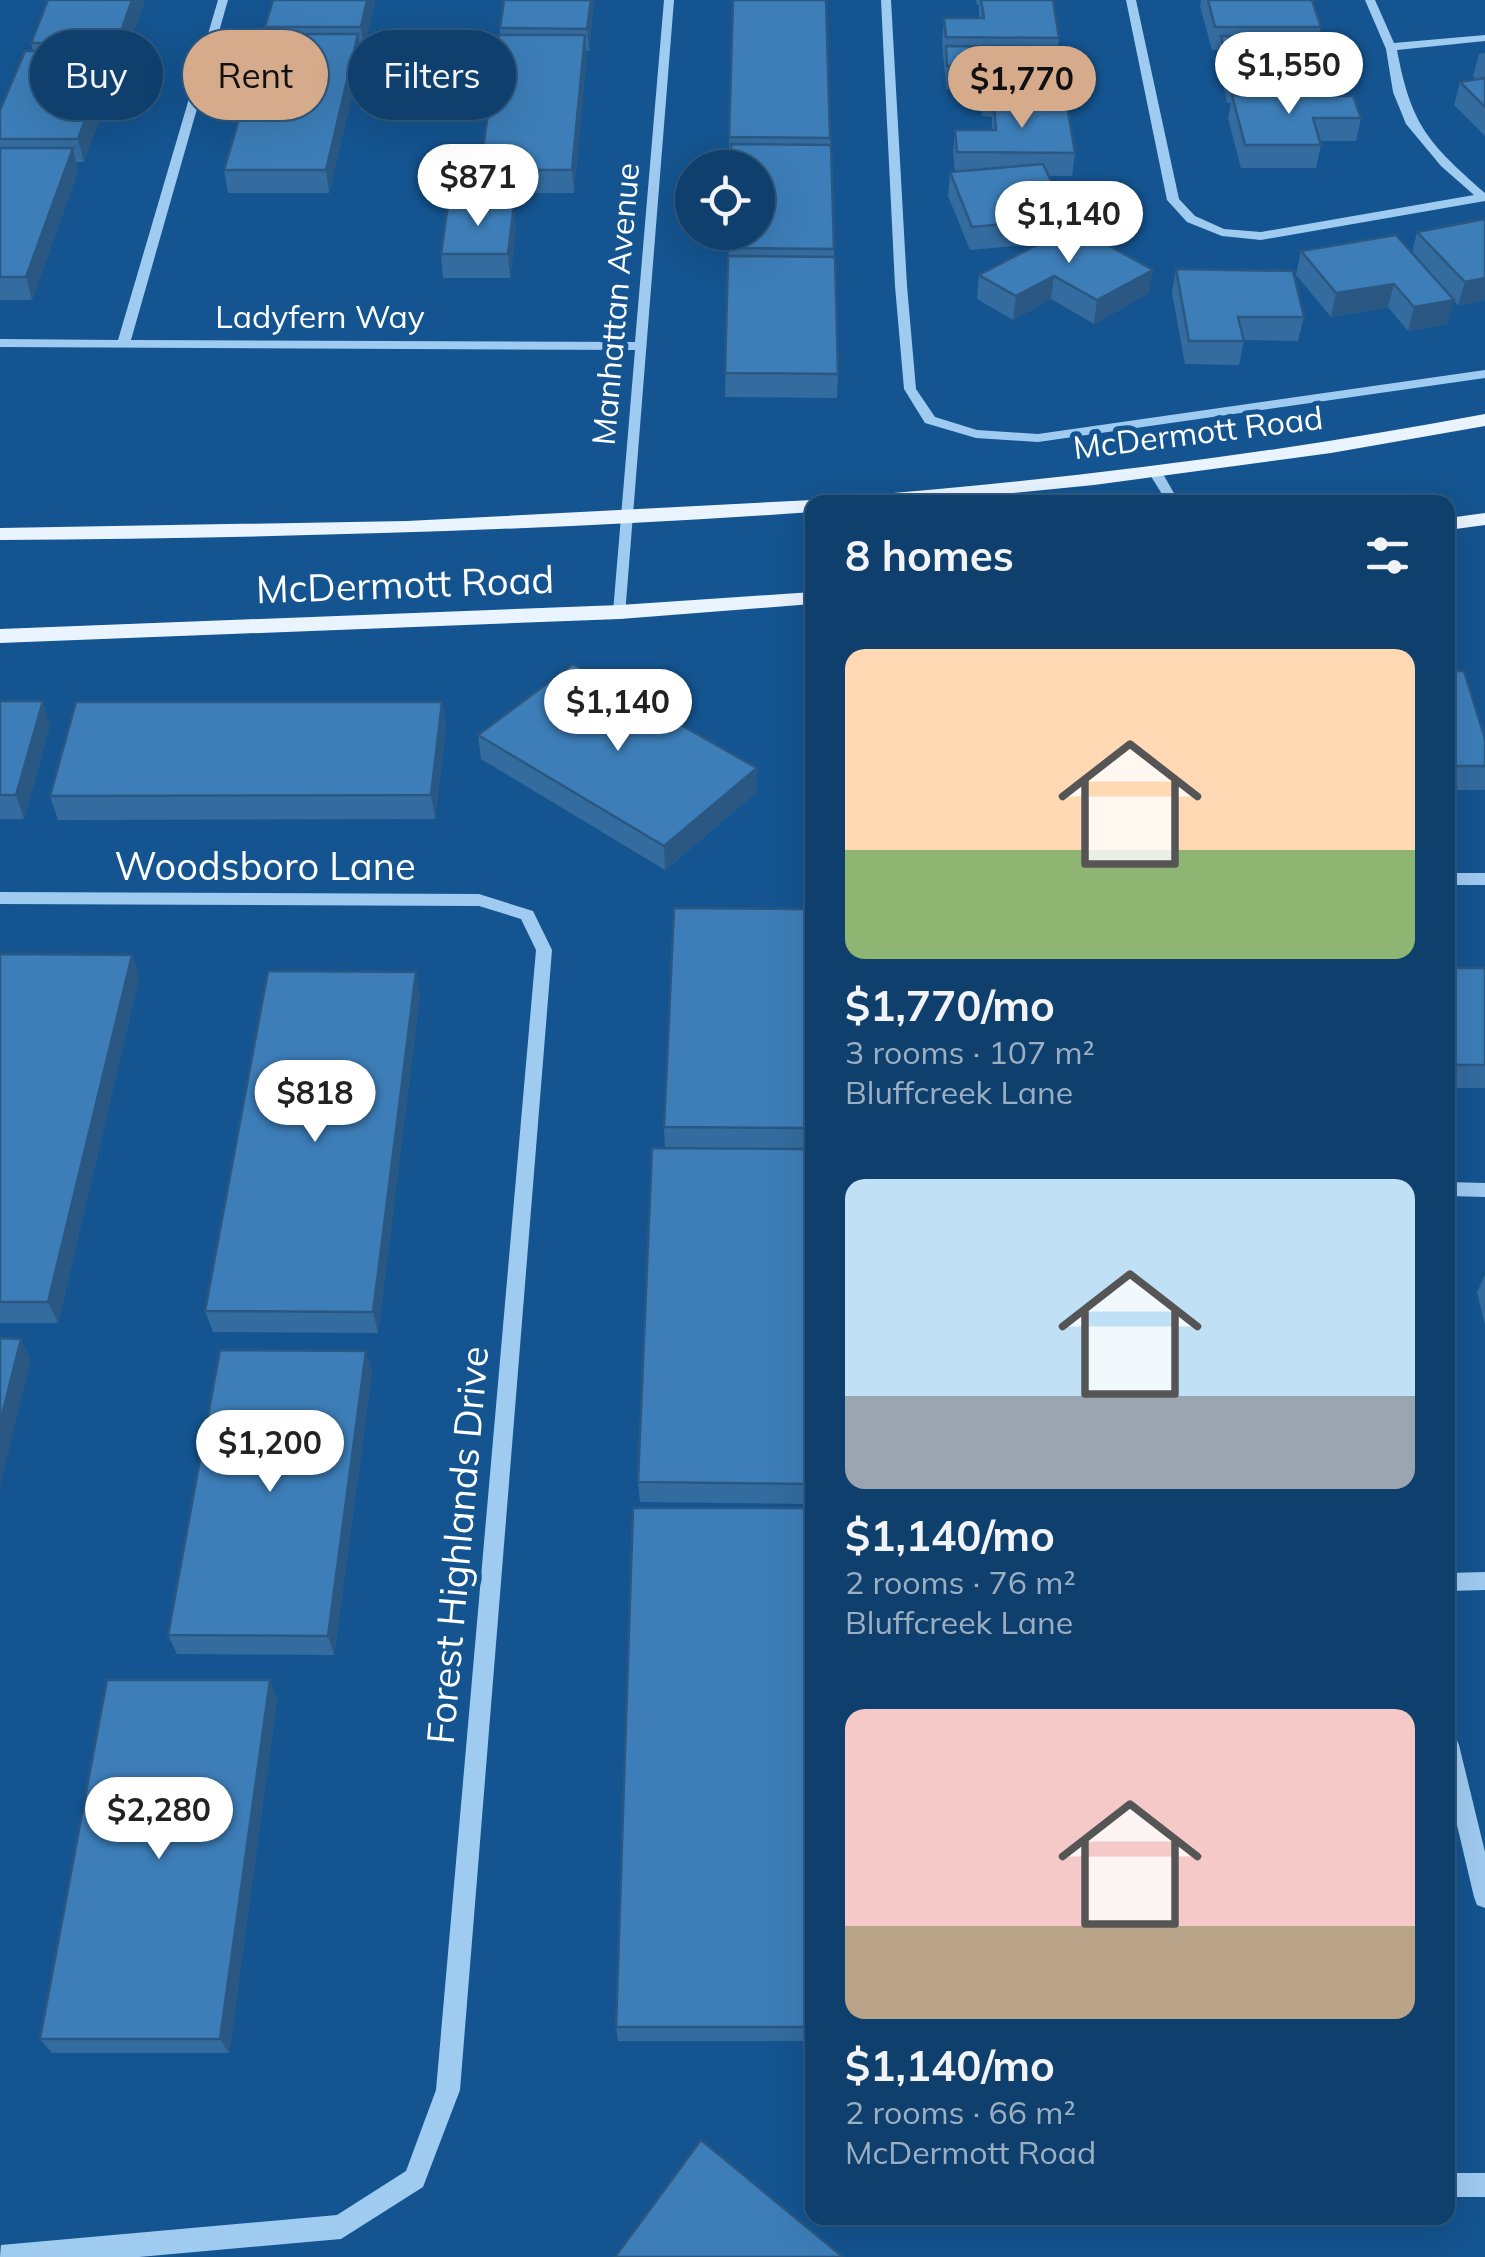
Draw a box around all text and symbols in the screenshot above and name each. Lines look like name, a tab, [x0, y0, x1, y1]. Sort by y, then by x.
chip: Buy	[30, 30, 163, 120]
chip: Rent	[183, 30, 328, 120]
chip: Filters	[348, 30, 516, 120]
pin: $1,550	[1208, 32, 1370, 117]
text: $1,550	[1237, 44, 1341, 84]
pin: $1,770	[941, 46, 1103, 131]
text: $1,770	[970, 58, 1074, 98]
pin: $871	[419, 144, 537, 229]
map controls	[675, 150, 775, 250]
button: locate	[675, 150, 775, 250]
text: $871	[440, 156, 516, 196]
street label: Manhattan Avenue	[583, 161, 647, 447]
pin: $1,140	[988, 181, 1150, 266]
text: $1,140	[1017, 193, 1121, 233]
street label: Ladyfern Way	[215, 296, 425, 336]
street label: McDermott Road	[1071, 397, 1325, 467]
icon: filters	[1360, 528, 1415, 583]
text: 8 homes	[845, 529, 1014, 582]
street label: McDermott Road	[255, 555, 555, 613]
pin: $1,140	[537, 669, 699, 754]
text: $1,140	[566, 681, 670, 721]
icon: home	[1040, 714, 1220, 894]
street label: Woodsboro Lane	[114, 842, 416, 890]
text: $1,770/mo	[845, 979, 1055, 1032]
text: 3 rooms · 107 m²	[845, 1032, 1095, 1072]
pin: $818	[256, 1060, 374, 1145]
text: $818	[277, 1072, 353, 1112]
text: Bluffcreek Lane	[845, 1072, 1073, 1112]
icon: home	[1040, 1244, 1220, 1424]
street label: Forest Highlands Drive	[416, 1344, 498, 1746]
pin: $1,200	[189, 1410, 351, 1495]
text: $1,200	[218, 1422, 322, 1462]
text: $1,140/mo	[845, 1509, 1055, 1562]
text: 2 rooms · 76 m²	[845, 1562, 1076, 1602]
text: Bluffcreek Lane	[845, 1602, 1073, 1642]
icon: home	[1040, 1774, 1220, 1954]
pin: $2,280	[78, 1777, 240, 1862]
text: $2,280	[107, 1789, 211, 1829]
text: $1,140/mo	[845, 2039, 1055, 2092]
text: 2 rooms · 66 m²	[845, 2092, 1076, 2132]
text: McDermott Road	[845, 2132, 1096, 2172]

